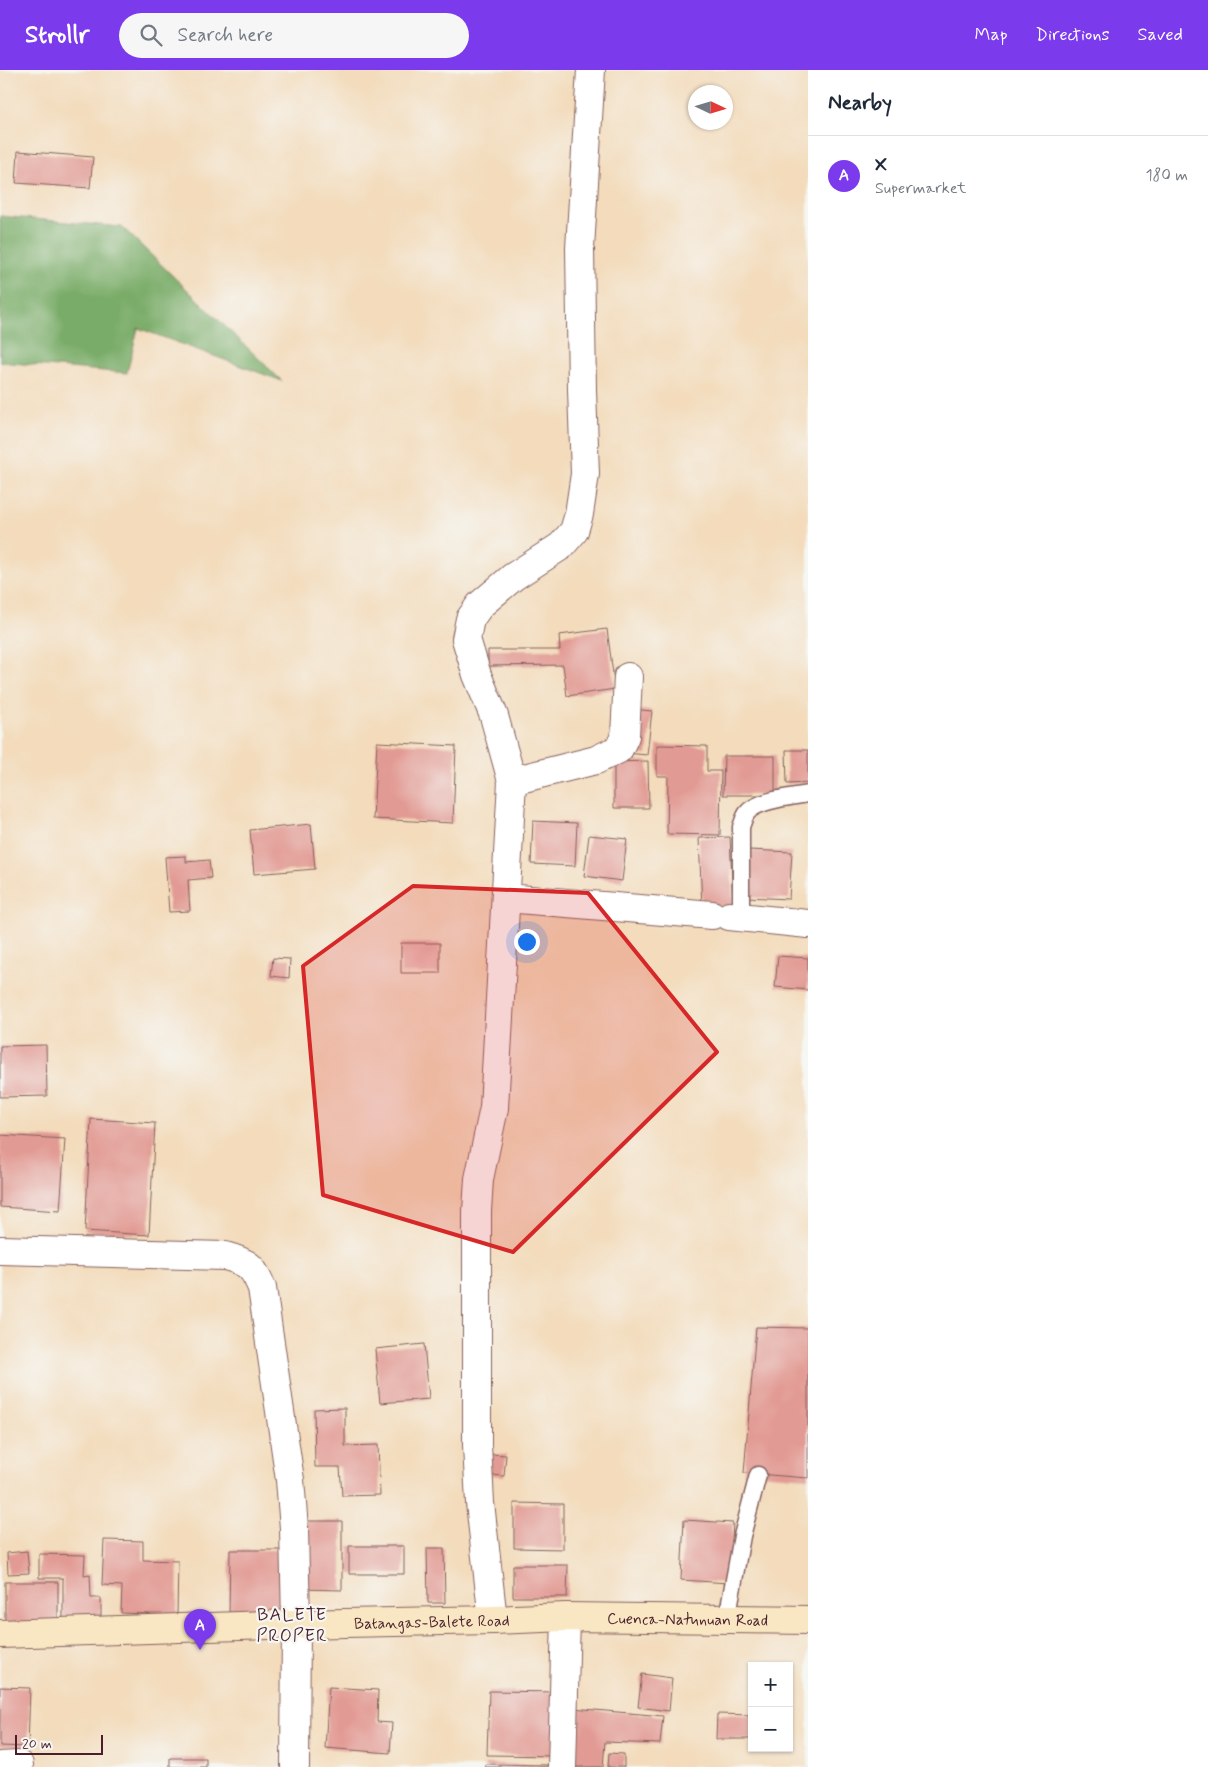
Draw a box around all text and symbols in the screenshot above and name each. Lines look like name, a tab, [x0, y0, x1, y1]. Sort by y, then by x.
search box	[119, 13, 469, 58]
text: Strollr	[25, 20, 89, 51]
icon: search	[137, 21, 165, 49]
text: Search here	[177, 23, 273, 48]
text: Map	[975, 23, 1008, 47]
text: Directions	[1036, 23, 1110, 47]
text: Saved	[1138, 23, 1183, 47]
north arrow	[688, 85, 733, 130]
text: Nearby	[828, 89, 892, 117]
text: X	[875, 153, 887, 178]
text: A	[839, 165, 849, 186]
text: 180 m	[1145, 165, 1188, 186]
text: Supermarket	[875, 178, 966, 199]
your location	[514, 929, 540, 955]
district label: BALETE PROPER	[256, 1603, 328, 1648]
pin: A	[184, 1609, 216, 1650]
street label: Cuenca-Natunuan Road	[607, 1609, 768, 1632]
street label: Batangas-Balete Road	[354, 1610, 510, 1635]
map controls	[748, 1662, 793, 1752]
button: +	[748, 1662, 793, 1707]
button: −	[748, 1707, 793, 1752]
scale bar	[15, 1732, 102, 1755]
text: 20 m	[22, 1735, 52, 1753]

